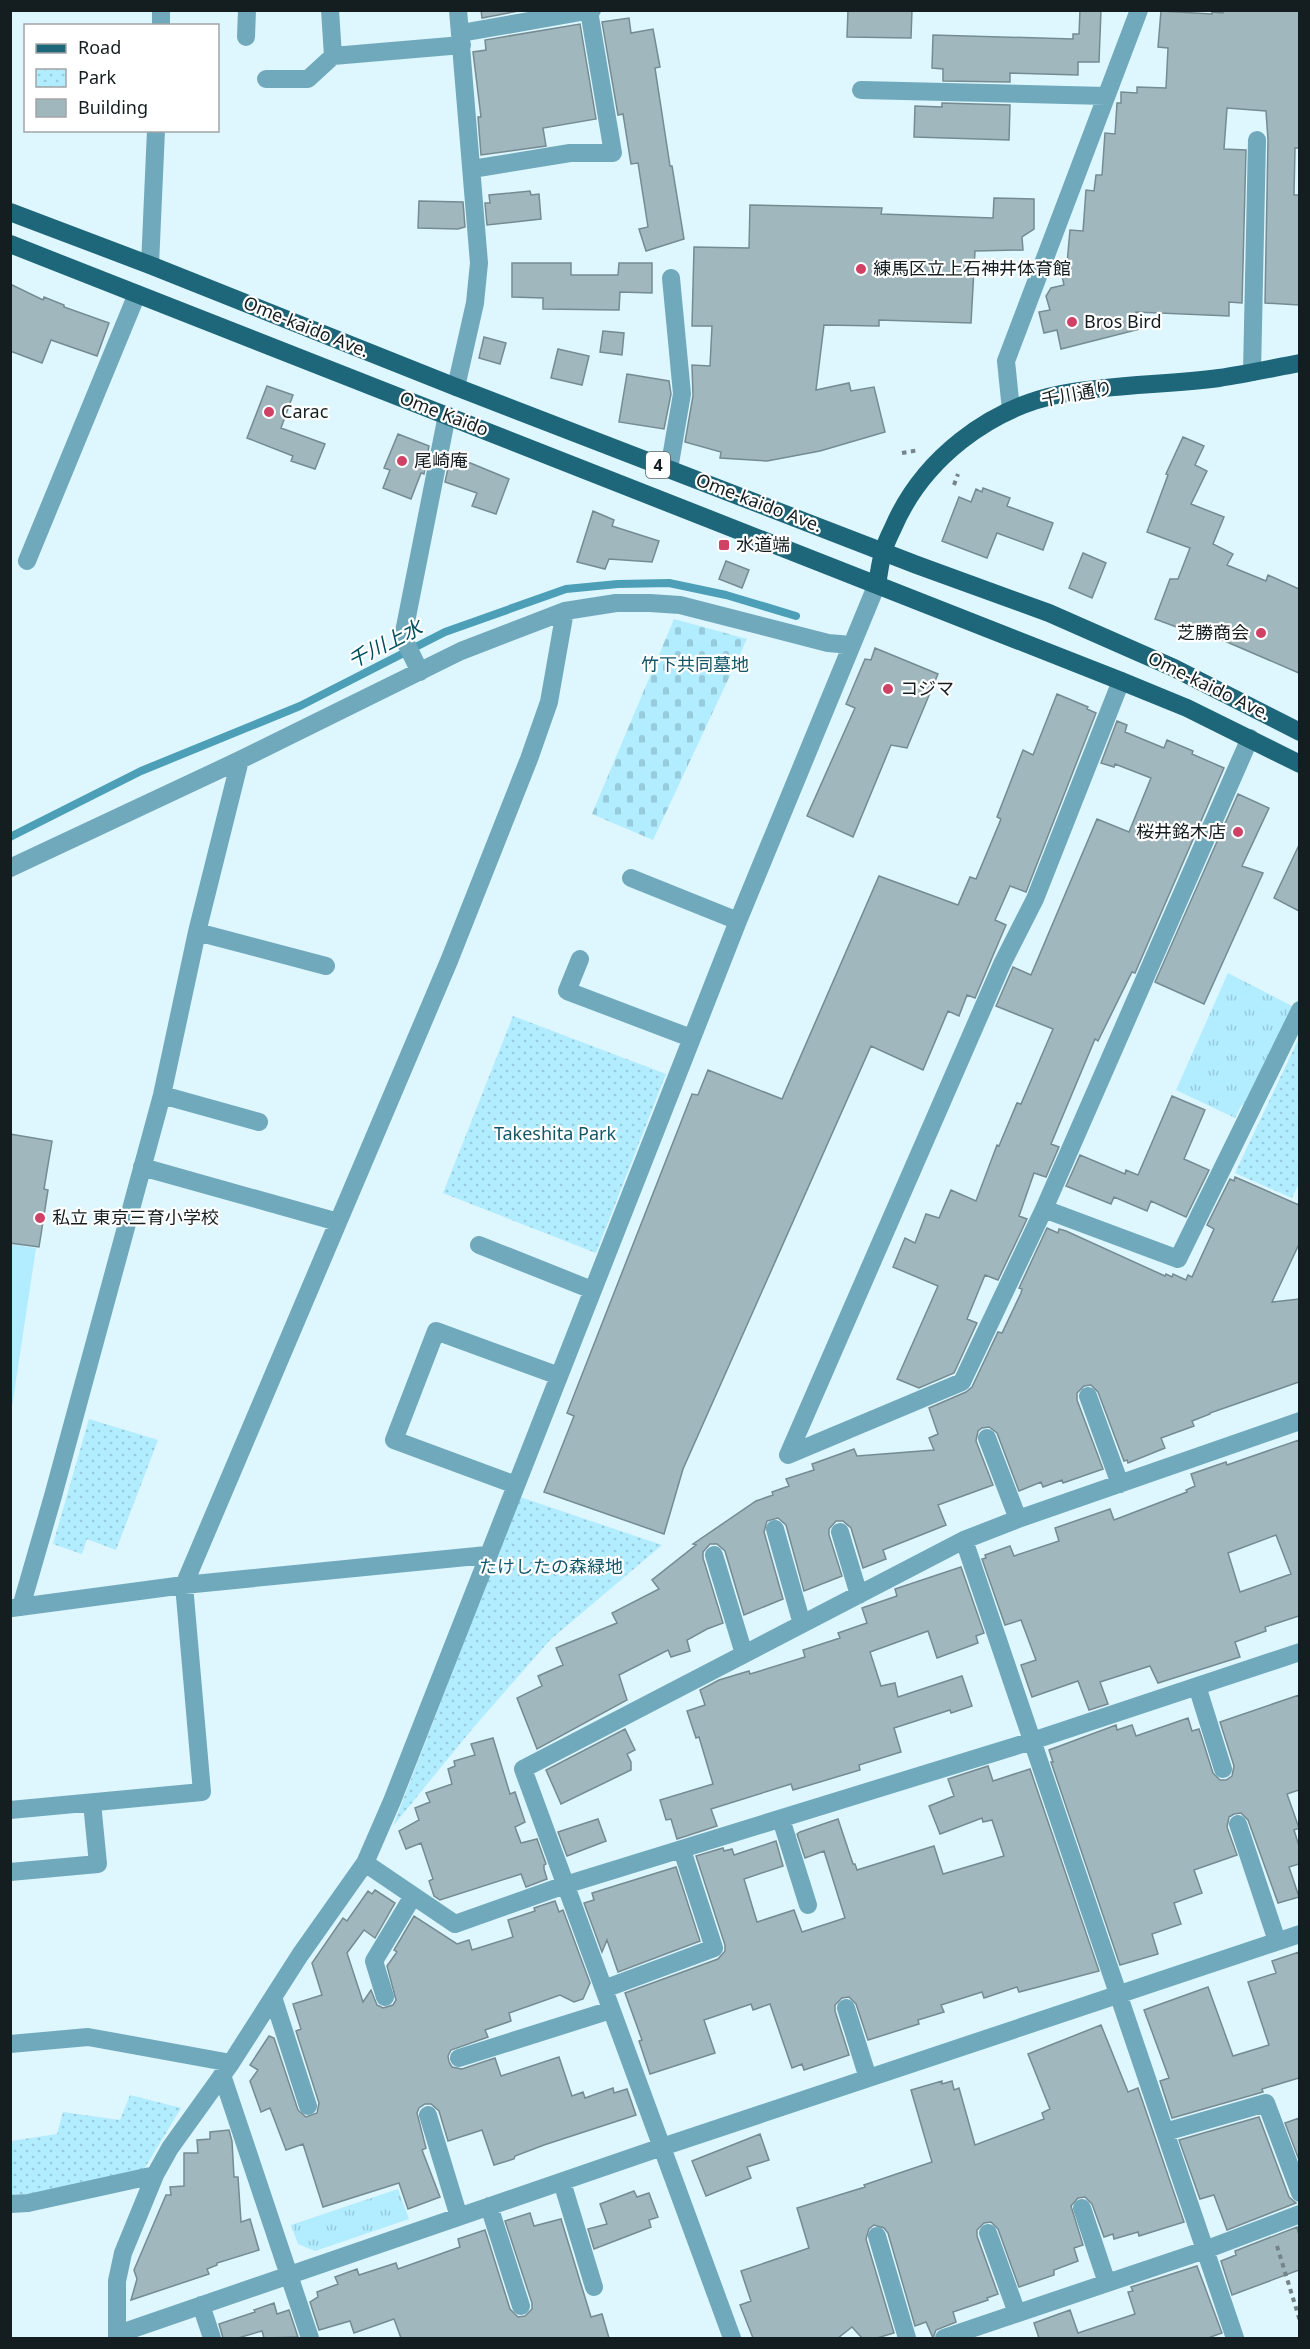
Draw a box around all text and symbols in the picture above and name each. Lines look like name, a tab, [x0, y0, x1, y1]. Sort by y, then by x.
legend	[24, 24, 219, 132]
text: Road	[78, 35, 121, 59]
text: Park	[78, 65, 116, 89]
text: Building	[78, 95, 148, 119]
place label: 練馬区立上石神井体育館	[873, 256, 1071, 280]
marker: 練馬区立上石神井体育館	[854, 262, 868, 276]
street label: Ome-kaido Ave.	[240, 290, 373, 362]
place label: Bros Bird	[1084, 309, 1161, 333]
marker: Bros Bird	[1065, 315, 1079, 329]
street label: 千川通り	[1039, 375, 1114, 411]
street label: Ome Kaido	[396, 385, 492, 441]
place label: Carac	[281, 399, 329, 423]
marker: Carac	[262, 405, 276, 419]
place label: 尾崎庵	[414, 448, 468, 472]
road number: 4	[646, 452, 670, 478]
marker: 尾崎庵	[395, 454, 409, 468]
street label: Ome-kaido Ave.	[693, 467, 826, 537]
place label: 水道端	[736, 532, 790, 556]
marker: 水道端	[717, 538, 731, 552]
water label: 千川上水	[343, 612, 428, 674]
place label: 芝勝商会	[1177, 620, 1249, 644]
marker: 芝勝商会	[1254, 626, 1268, 640]
street label: Ome-kaido Ave.	[1144, 645, 1275, 725]
park label: 竹下共同墓地	[641, 652, 749, 676]
place label: コジマ	[900, 676, 954, 700]
marker: コジマ	[881, 682, 895, 696]
place label: 桜井銘木店	[1136, 819, 1226, 843]
marker: 桜井銘木店	[1231, 825, 1245, 839]
park label: Takeshita Park	[494, 1121, 616, 1145]
place label: 私立 東京三育小学校	[52, 1205, 219, 1229]
marker: 私立 東京三育小学校	[33, 1211, 47, 1225]
park label: たけしたの森緑地	[479, 1554, 623, 1578]

